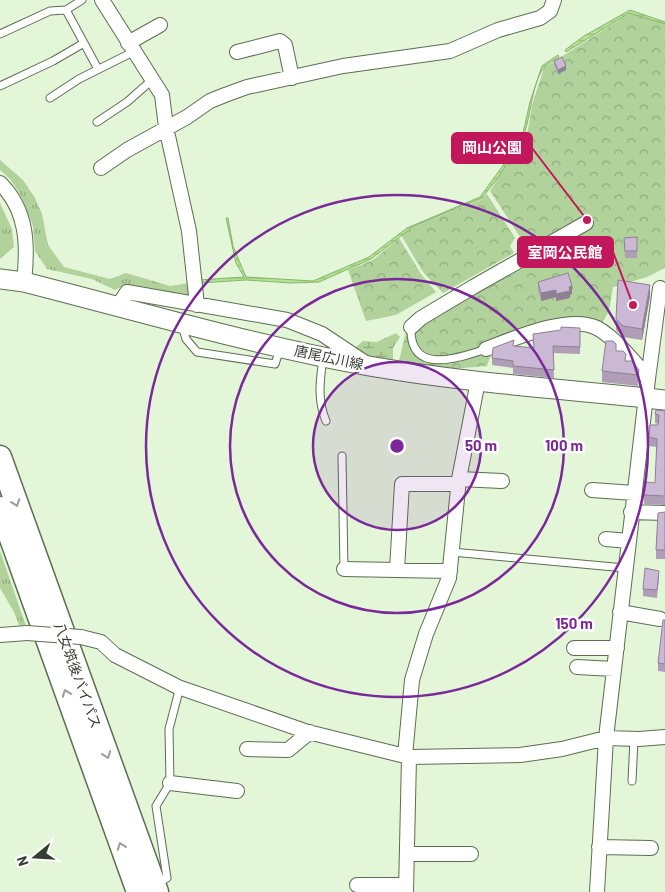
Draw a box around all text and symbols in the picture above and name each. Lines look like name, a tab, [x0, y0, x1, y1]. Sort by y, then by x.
callout: 岡山公園	[452, 133, 532, 163]
text: 岡山公園	[462, 138, 522, 156]
callout: 室岡公民館	[518, 237, 613, 267]
text: 室岡公民館	[527, 243, 603, 261]
street label: 唐尾広川線	[293, 341, 365, 373]
text: 50 m	[465, 436, 497, 454]
text: 100 m	[545, 436, 583, 454]
centre of rings	[388, 437, 406, 455]
one-way arrow	[10, 498, 20, 507]
text: 150 m	[555, 614, 593, 632]
street label: 八女筑後バイパス	[51, 620, 105, 730]
one-way arrow	[62, 690, 72, 698]
one-way arrow	[101, 750, 111, 759]
north arrow	[10, 832, 60, 882]
one-way arrow	[117, 842, 127, 851]
text: N	[13, 854, 32, 868]

